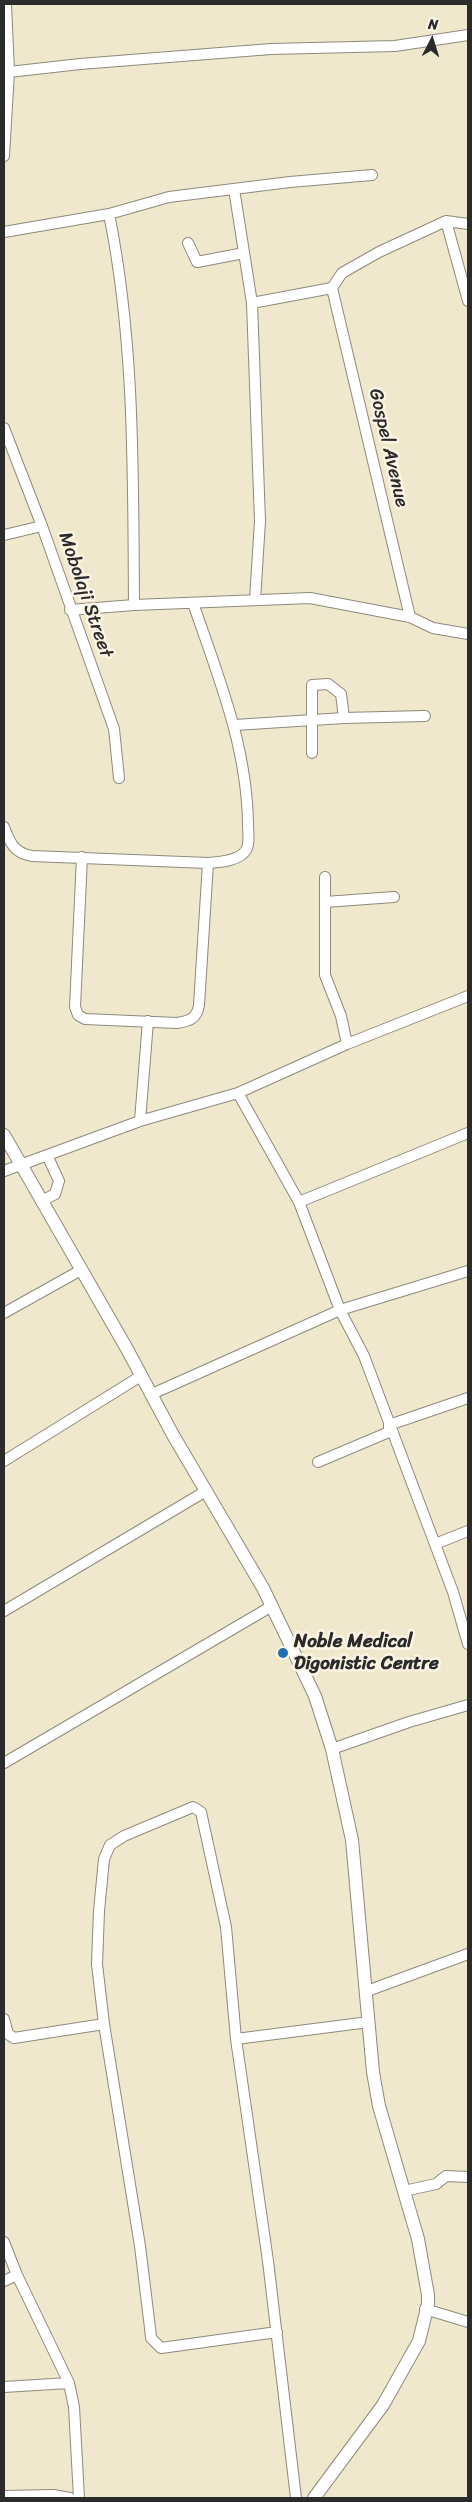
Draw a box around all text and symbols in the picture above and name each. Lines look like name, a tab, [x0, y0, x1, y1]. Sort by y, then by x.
text: N	[427, 12, 439, 37]
north arrow	[407, 15, 457, 65]
street label: Gospel Avenue	[363, 386, 413, 510]
street label: Mobolaji Street	[53, 529, 117, 661]
place label: Noble Medical Digonistic Centre	[294, 1631, 439, 1675]
marker: Noble Medical Digonistic Centre	[276, 1646, 290, 1660]

